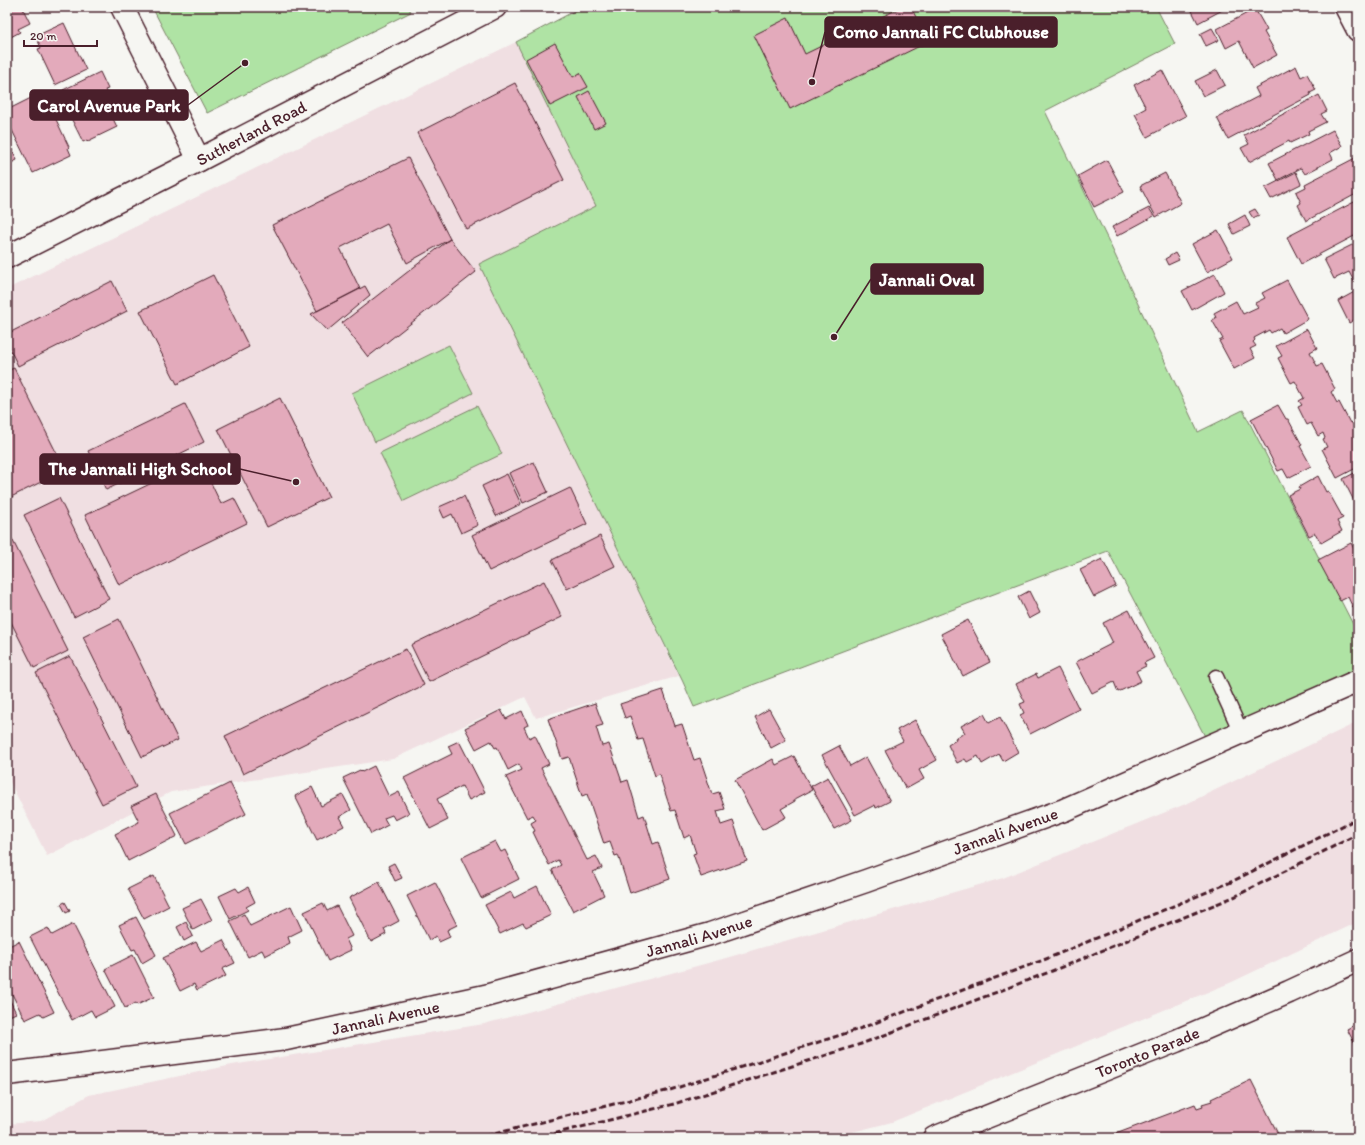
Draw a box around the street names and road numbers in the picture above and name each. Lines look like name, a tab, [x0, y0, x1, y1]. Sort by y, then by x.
street label: Sutherland Road	[193, 96, 310, 170]
street label: Jannali Avenue	[950, 803, 1061, 859]
street label: Jannali Avenue	[644, 910, 755, 961]
street label: Jannali Avenue	[330, 996, 441, 1039]
street label: Toronto Parade	[1093, 1022, 1202, 1082]

